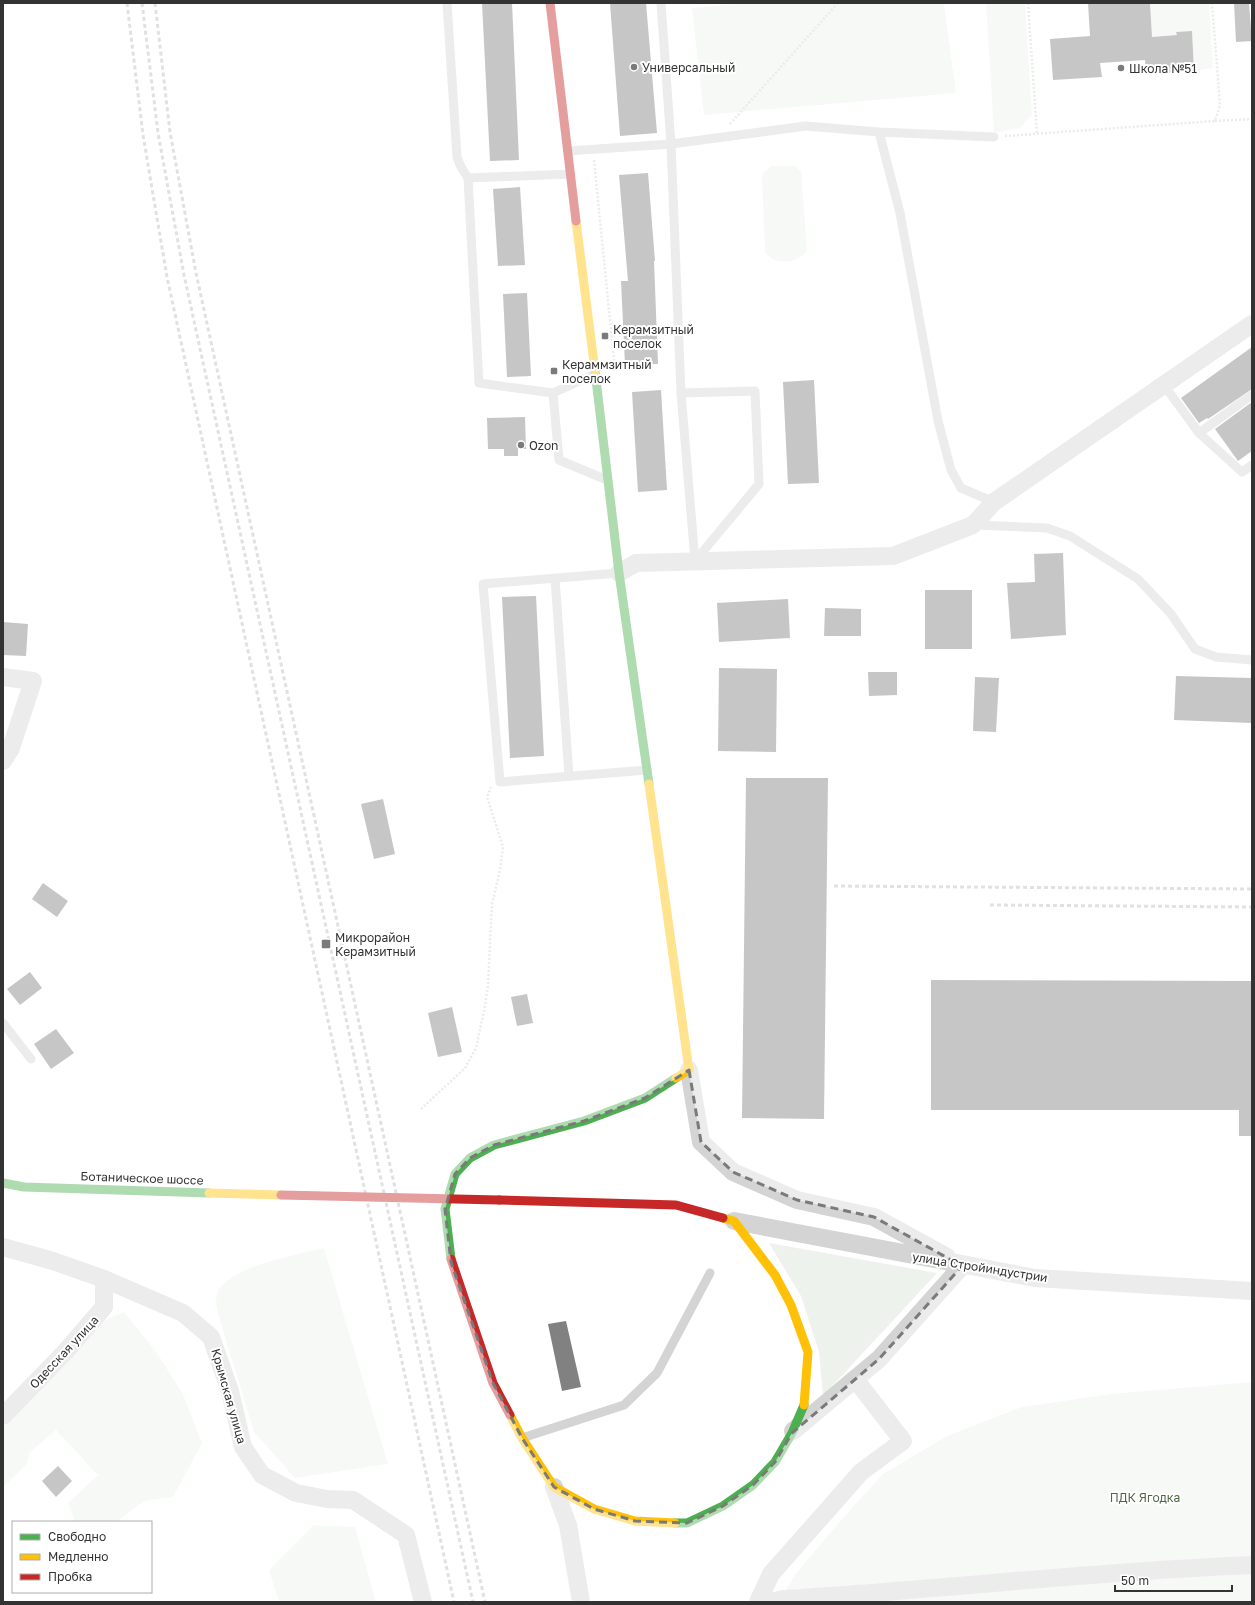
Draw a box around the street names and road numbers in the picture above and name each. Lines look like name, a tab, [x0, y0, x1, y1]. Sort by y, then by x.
street label: Ботаническое шоссе	[80, 1168, 204, 1188]
street label: улица Стройиндустрии	[911, 1249, 1049, 1285]
street label: Одесская улица	[26, 1312, 102, 1392]
street label: Крымская улица	[208, 1347, 250, 1445]

